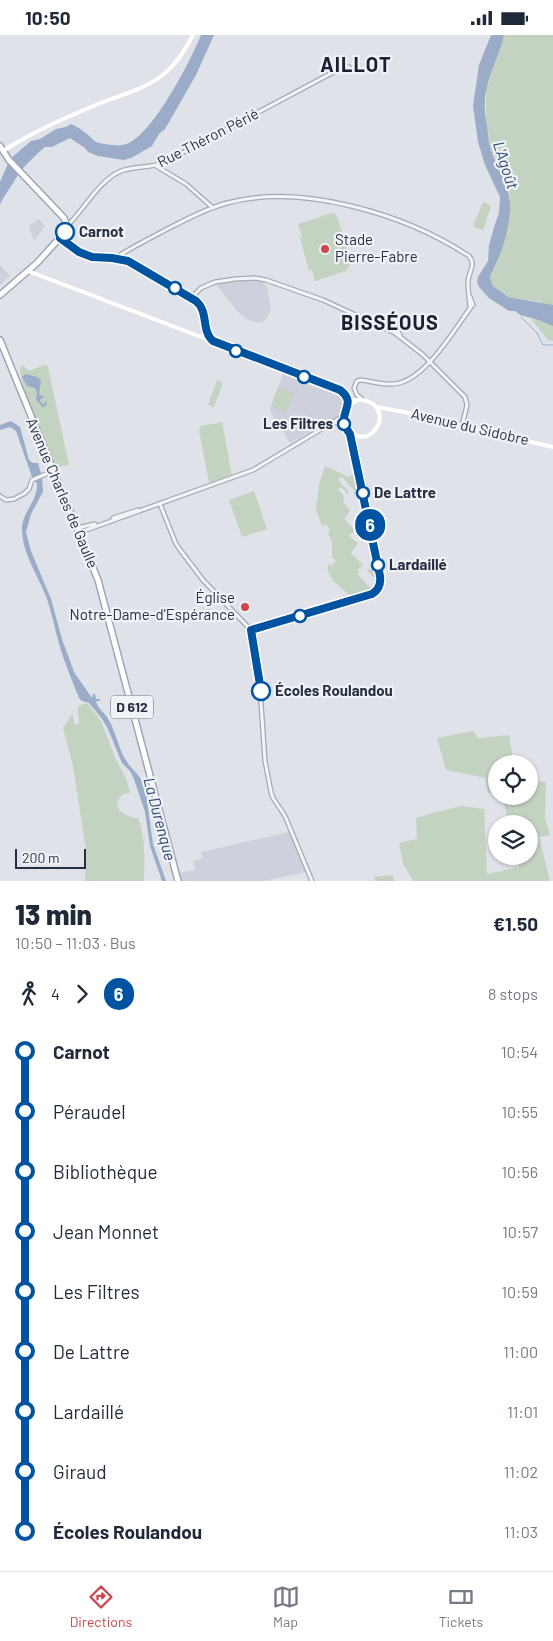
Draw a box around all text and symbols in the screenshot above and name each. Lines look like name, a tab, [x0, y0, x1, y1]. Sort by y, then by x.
text: 10:50	[25, 6, 71, 29]
district label: AILLOT	[320, 52, 392, 76]
street label: Rue Théron Périé	[154, 104, 261, 170]
water label: L'Agoût	[490, 139, 523, 191]
marker: Carnot	[55, 222, 75, 242]
place label: Carnot	[79, 222, 124, 240]
place label: Stade Pierre-Fabre	[335, 230, 418, 265]
marker: Stade Pierre-Fabre	[319, 243, 331, 255]
unlabelled marker	[168, 281, 182, 295]
district label: BISSÉOUS	[341, 310, 439, 334]
unlabelled marker	[229, 344, 243, 358]
unlabelled marker	[297, 370, 311, 384]
street label: Avenue du Sidobre	[410, 404, 531, 448]
place label: Les Filtres	[263, 414, 333, 432]
street label: Avenue Charles de Gaulle	[23, 415, 103, 570]
marker: Les Filtres	[337, 417, 351, 431]
place label: De Lattre	[374, 483, 436, 501]
marker: De Lattre	[356, 486, 370, 500]
line badge: 6	[354, 509, 386, 541]
text: 6	[365, 514, 375, 536]
place label: Lardaillé	[389, 555, 447, 573]
marker: Lardaillé	[371, 558, 385, 572]
place label: Église Notre-Dame-d'Espérance	[70, 588, 235, 623]
marker: Église Notre-Dame-d'Espérance	[239, 601, 251, 613]
unlabelled marker	[293, 609, 307, 623]
marker: Écoles Roulandou	[251, 681, 271, 701]
place label: Écoles Roulandou	[275, 681, 393, 699]
road number: D 612	[111, 695, 153, 719]
map controls	[488, 755, 538, 865]
button: locate	[488, 755, 538, 805]
water label: La Durenque	[140, 775, 181, 863]
button: layers	[488, 815, 538, 865]
scale bar	[15, 846, 86, 869]
text: 200 m	[22, 849, 60, 866]
text: 13 min	[15, 897, 92, 931]
text: €1.50	[493, 912, 538, 935]
text: 10:50 – 11:03 · Bus	[15, 933, 136, 952]
icon: walk	[15, 980, 43, 1008]
icon: forward	[68, 980, 96, 1008]
text: 6	[114, 983, 124, 1005]
text: 4	[51, 984, 60, 1003]
text: 8 stops	[488, 984, 538, 1003]
text: Carnot	[53, 1040, 110, 1063]
text: 10:54	[501, 1042, 538, 1061]
text: Péraudel	[53, 1100, 126, 1123]
text: 10:55	[501, 1102, 538, 1121]
text: Bibliothèque	[53, 1160, 158, 1183]
text: 10:56	[501, 1162, 538, 1181]
text: Jean Monnet	[53, 1220, 159, 1243]
text: 10:57	[502, 1222, 538, 1241]
text: Les Filtres	[53, 1280, 140, 1303]
text: 10:59	[501, 1282, 538, 1301]
text: De Lattre	[53, 1340, 130, 1363]
text: 11:00	[503, 1342, 538, 1361]
text: Lardaillé	[53, 1400, 124, 1423]
text: 11:01	[507, 1402, 538, 1421]
text: Giraud	[53, 1460, 107, 1483]
text: 11:02	[504, 1462, 538, 1481]
text: Écoles Roulandou	[53, 1520, 202, 1543]
text: 11:03	[504, 1522, 538, 1541]
tab: Directions	[70, 1583, 132, 1630]
tab: Map	[272, 1583, 300, 1630]
tab: Tickets	[439, 1583, 483, 1630]

